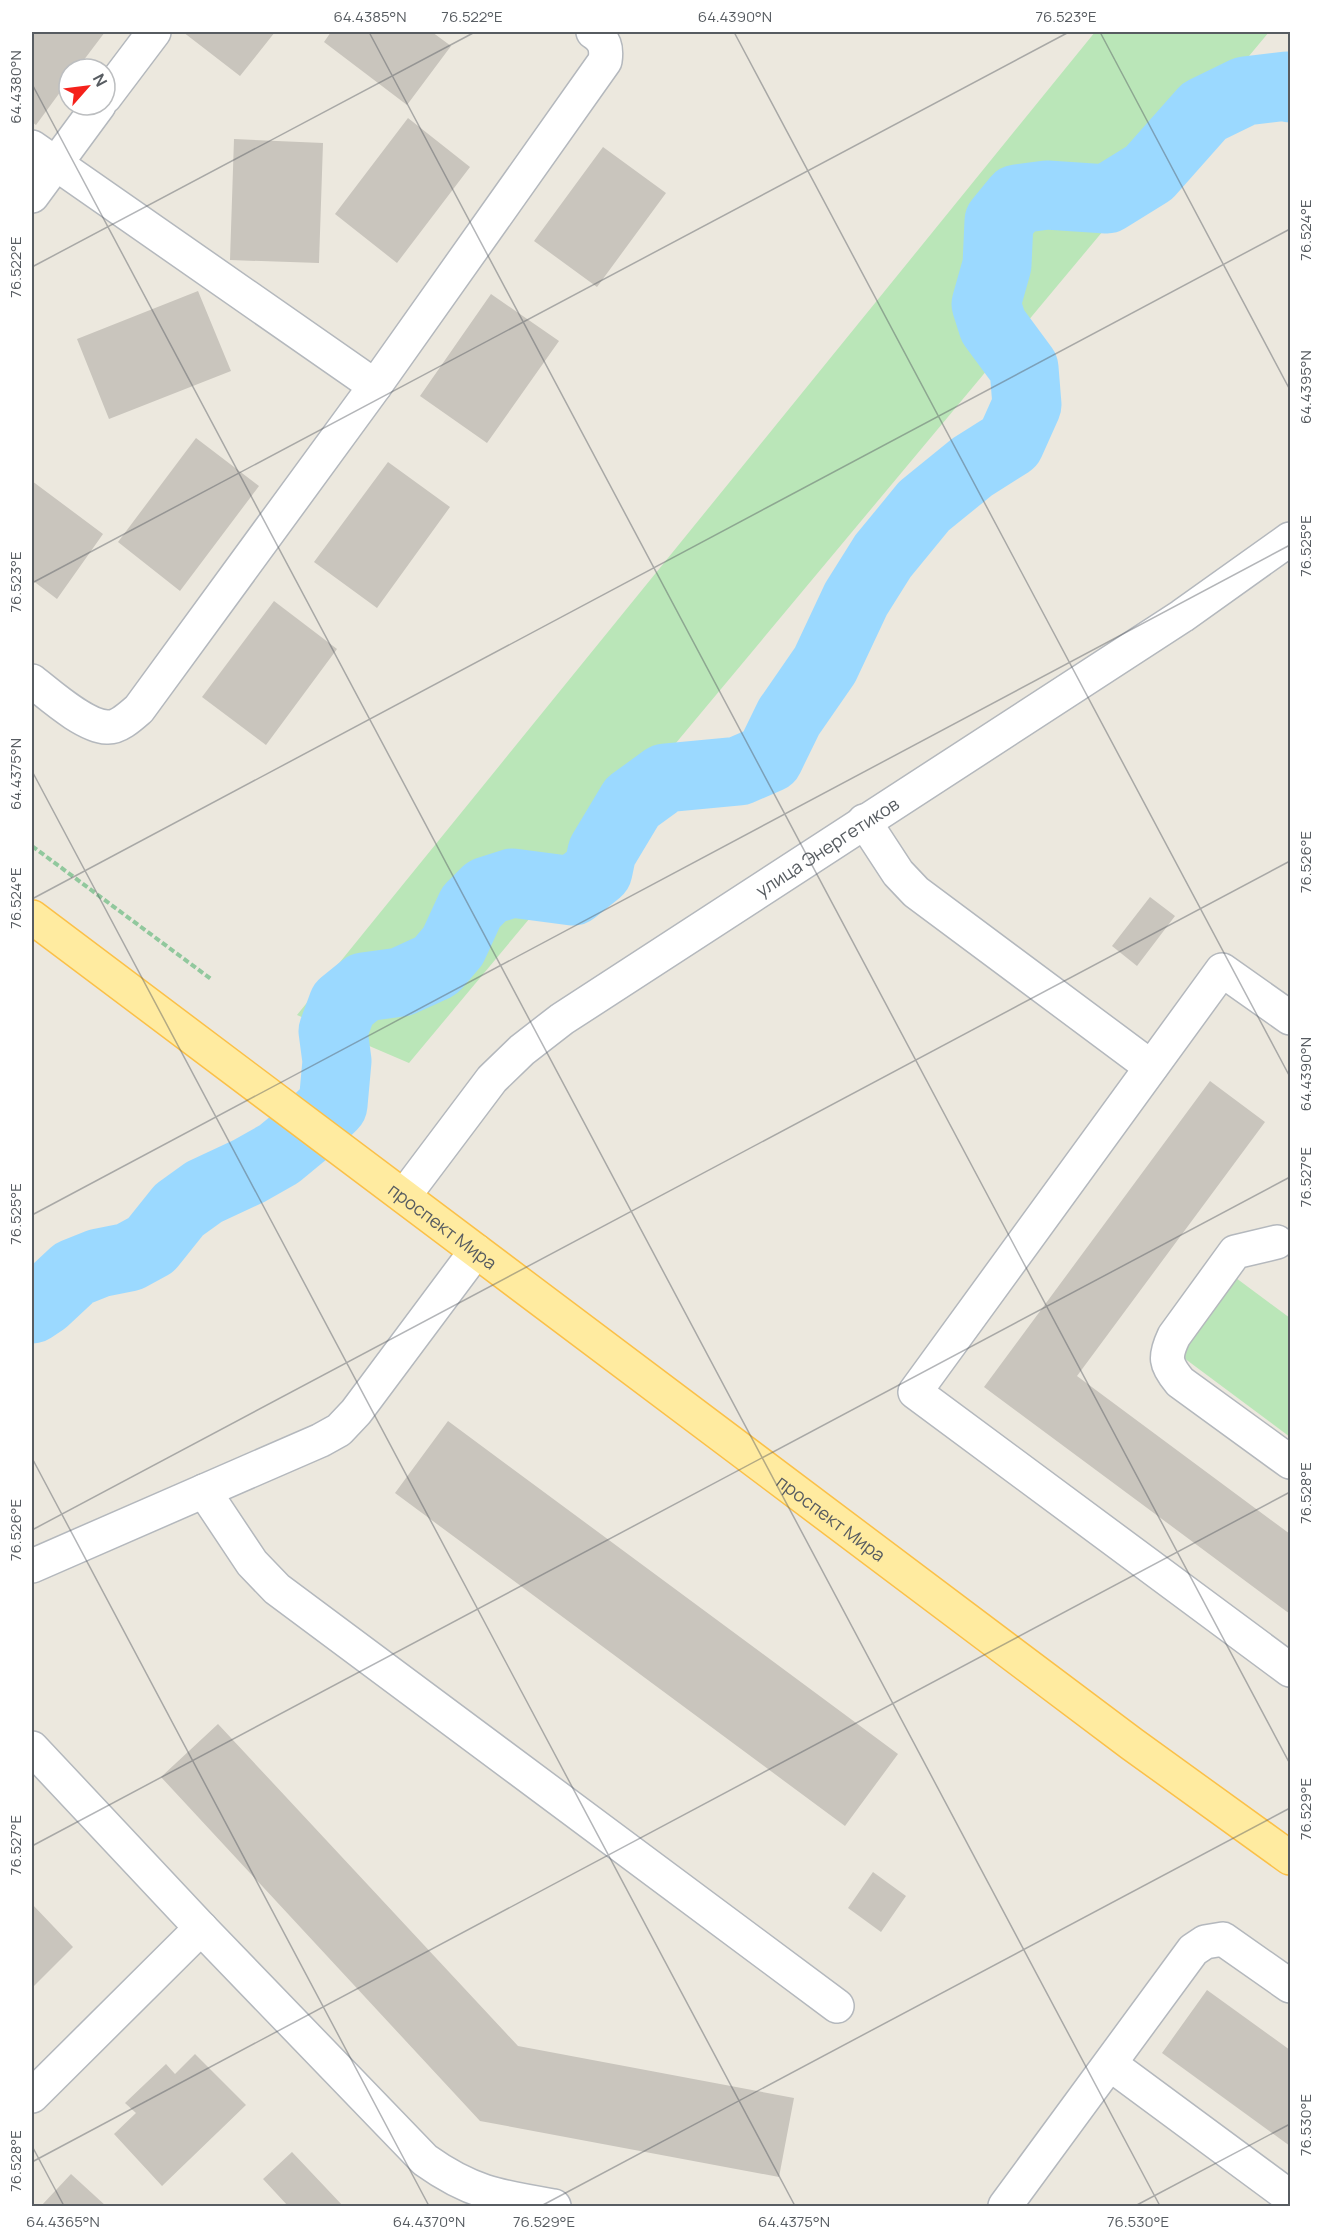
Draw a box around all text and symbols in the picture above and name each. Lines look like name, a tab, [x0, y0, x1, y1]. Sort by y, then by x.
text: 64.4385°N	[333, 6, 407, 27]
text: 76.522°E	[441, 6, 503, 27]
text: 64.4390°N	[698, 6, 772, 27]
text: 76.523°E	[1035, 6, 1097, 27]
text: 64.4380°N	[5, 50, 26, 124]
north arrow	[57, 57, 117, 117]
text: N	[88, 70, 113, 90]
text: 76.524°E	[1295, 199, 1316, 261]
text: 76.522°E	[5, 236, 26, 298]
text: 64.4395°N	[1295, 350, 1316, 424]
text: 76.525°E	[1295, 515, 1316, 577]
text: 76.523°E	[5, 551, 26, 613]
text: 64.4375°N	[5, 738, 26, 810]
street label: улица Энергетиков	[751, 791, 904, 902]
text: 76.526°E	[1295, 831, 1316, 893]
text: 76.524°E	[5, 867, 26, 929]
text: 64.4390°N	[1295, 1037, 1316, 1111]
text: 76.527°E	[1295, 1147, 1316, 1207]
street label: проспект Мира	[384, 1177, 502, 1275]
text: 76.525°E	[5, 1183, 26, 1245]
text: 76.528°E	[1295, 1462, 1316, 1524]
street label: проспект Мира	[772, 1469, 890, 1567]
text: 76.526°E	[5, 1499, 26, 1561]
text: 76.529°E	[1295, 1778, 1316, 1840]
text: 76.527°E	[5, 1815, 26, 1875]
text: 76.530°E	[1295, 2094, 1316, 2156]
text: 76.528°E	[5, 2130, 26, 2192]
text: 64.4365°N	[26, 2211, 100, 2232]
text: 64.4370°N	[393, 2211, 465, 2232]
text: 76.529°E	[513, 2211, 575, 2232]
text: 64.4375°N	[758, 2211, 830, 2232]
text: 76.530°E	[1107, 2211, 1169, 2232]

